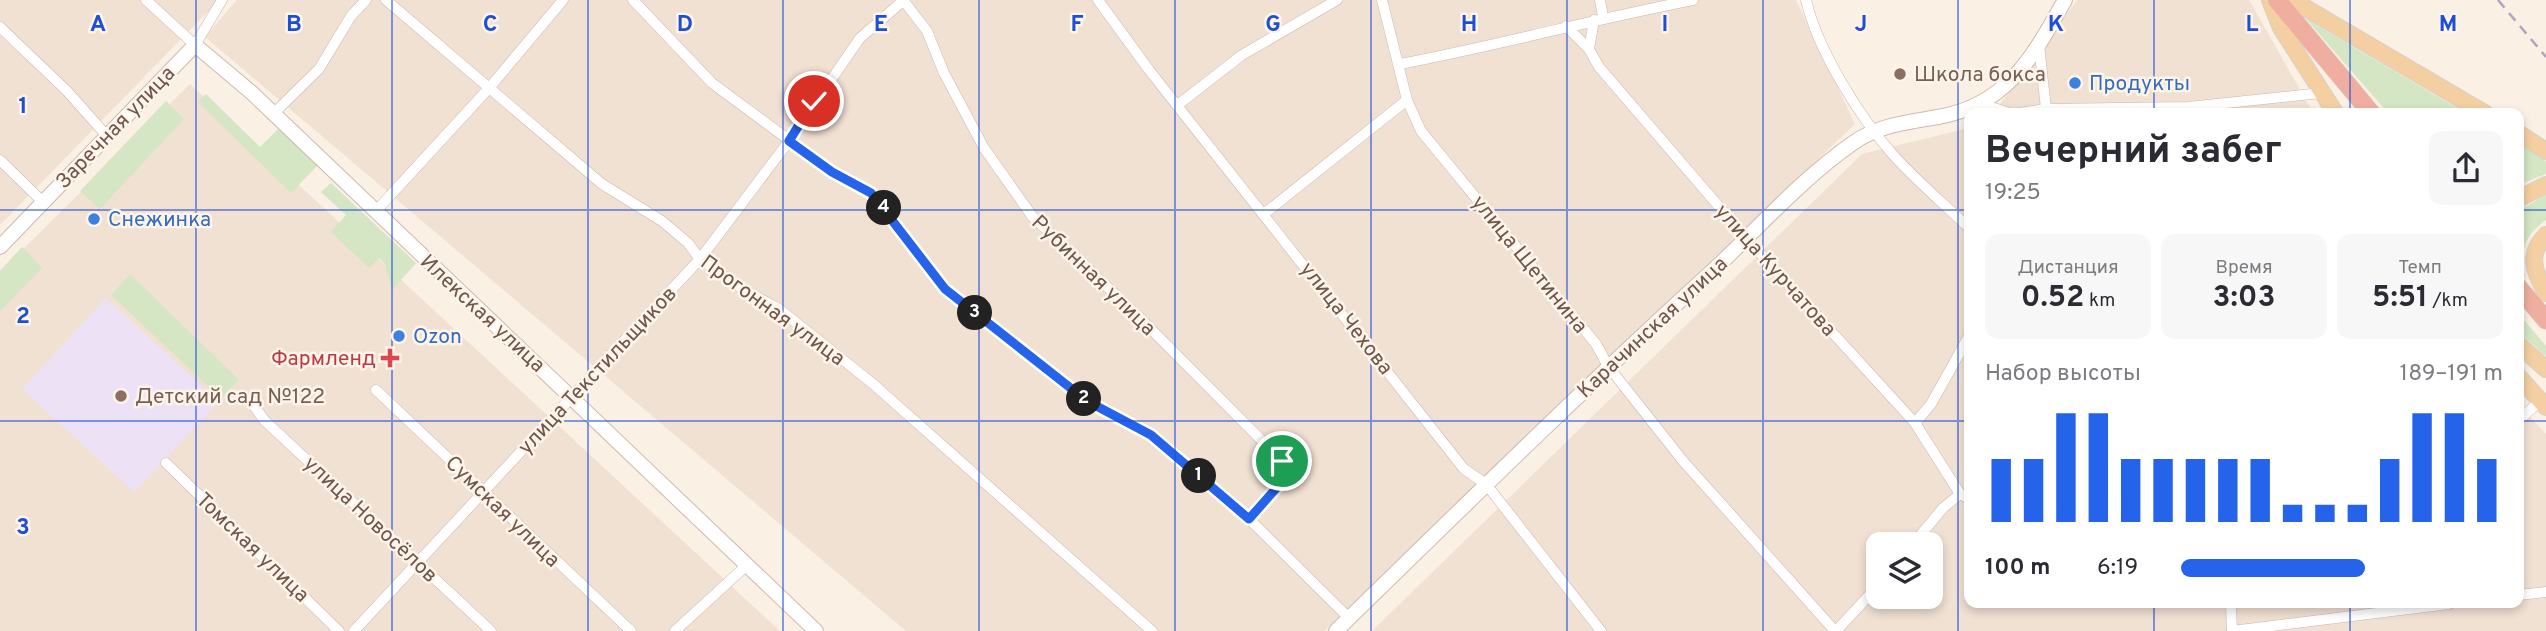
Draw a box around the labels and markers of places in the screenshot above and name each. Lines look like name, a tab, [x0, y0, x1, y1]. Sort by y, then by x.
place label: Школа бокса	[1914, 62, 2046, 89]
marker: Школа бокса	[1892, 66, 1908, 82]
pin	[784, 71, 844, 131]
place label: Продукты	[2089, 71, 2190, 98]
marker: Продукты	[2067, 75, 2083, 91]
pin: 4	[866, 190, 902, 226]
place label: Снежинка	[108, 207, 211, 234]
marker: Снежинка	[86, 211, 102, 227]
pin: 3	[958, 296, 992, 330]
place label: Ozon	[413, 324, 462, 351]
marker: Ozon	[391, 328, 407, 344]
place label: Фармленд	[271, 346, 376, 373]
marker: Фармленд	[382, 350, 398, 366]
pin: 2	[1066, 382, 1102, 416]
place label: Детский сад №122	[135, 384, 325, 411]
marker: Детский сад №122	[113, 388, 129, 404]
pin	[1252, 431, 1312, 491]
pin: 1	[1182, 458, 1216, 494]

